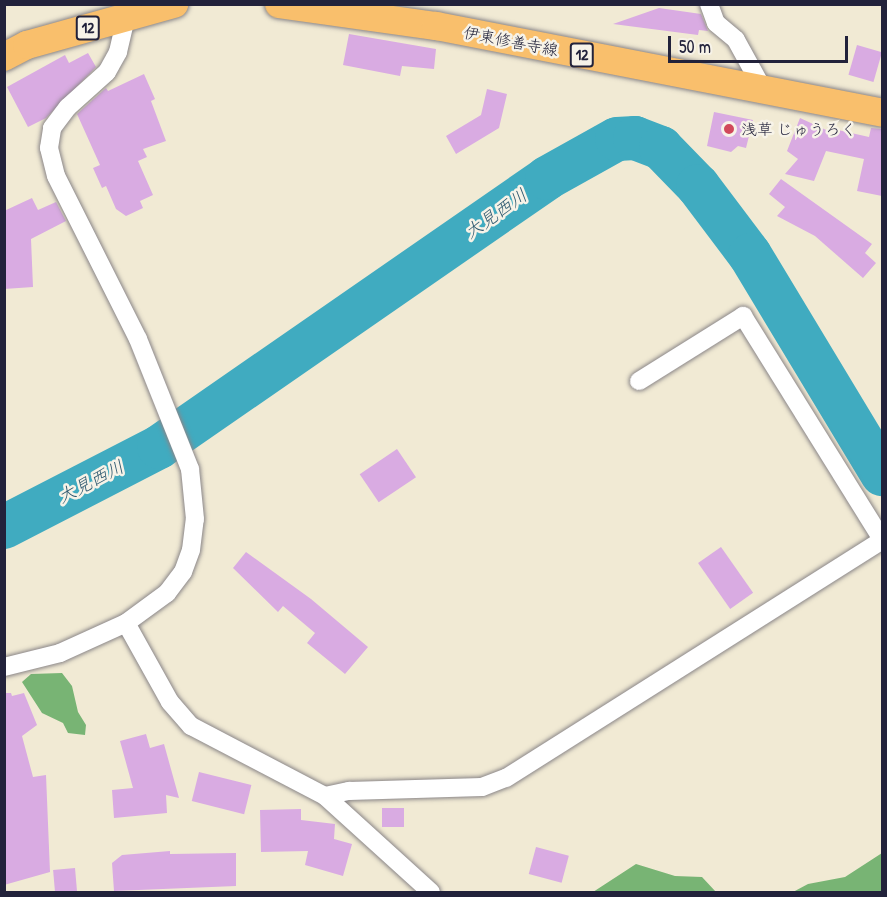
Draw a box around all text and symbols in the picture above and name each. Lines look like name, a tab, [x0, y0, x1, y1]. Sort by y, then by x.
road number: 12	[74, 16, 101, 40]
street label: 伊東修善寺線	[462, 22, 560, 60]
scale bar	[671, 24, 851, 62]
text: 50 m	[679, 34, 711, 59]
road number: 12	[568, 43, 596, 67]
place label: 浅草 じゅうろく	[741, 119, 857, 139]
marker: 浅草 じゅうろく	[722, 122, 736, 136]
water label: 大見西川	[460, 185, 532, 243]
water label: 大見西川	[54, 456, 128, 508]

